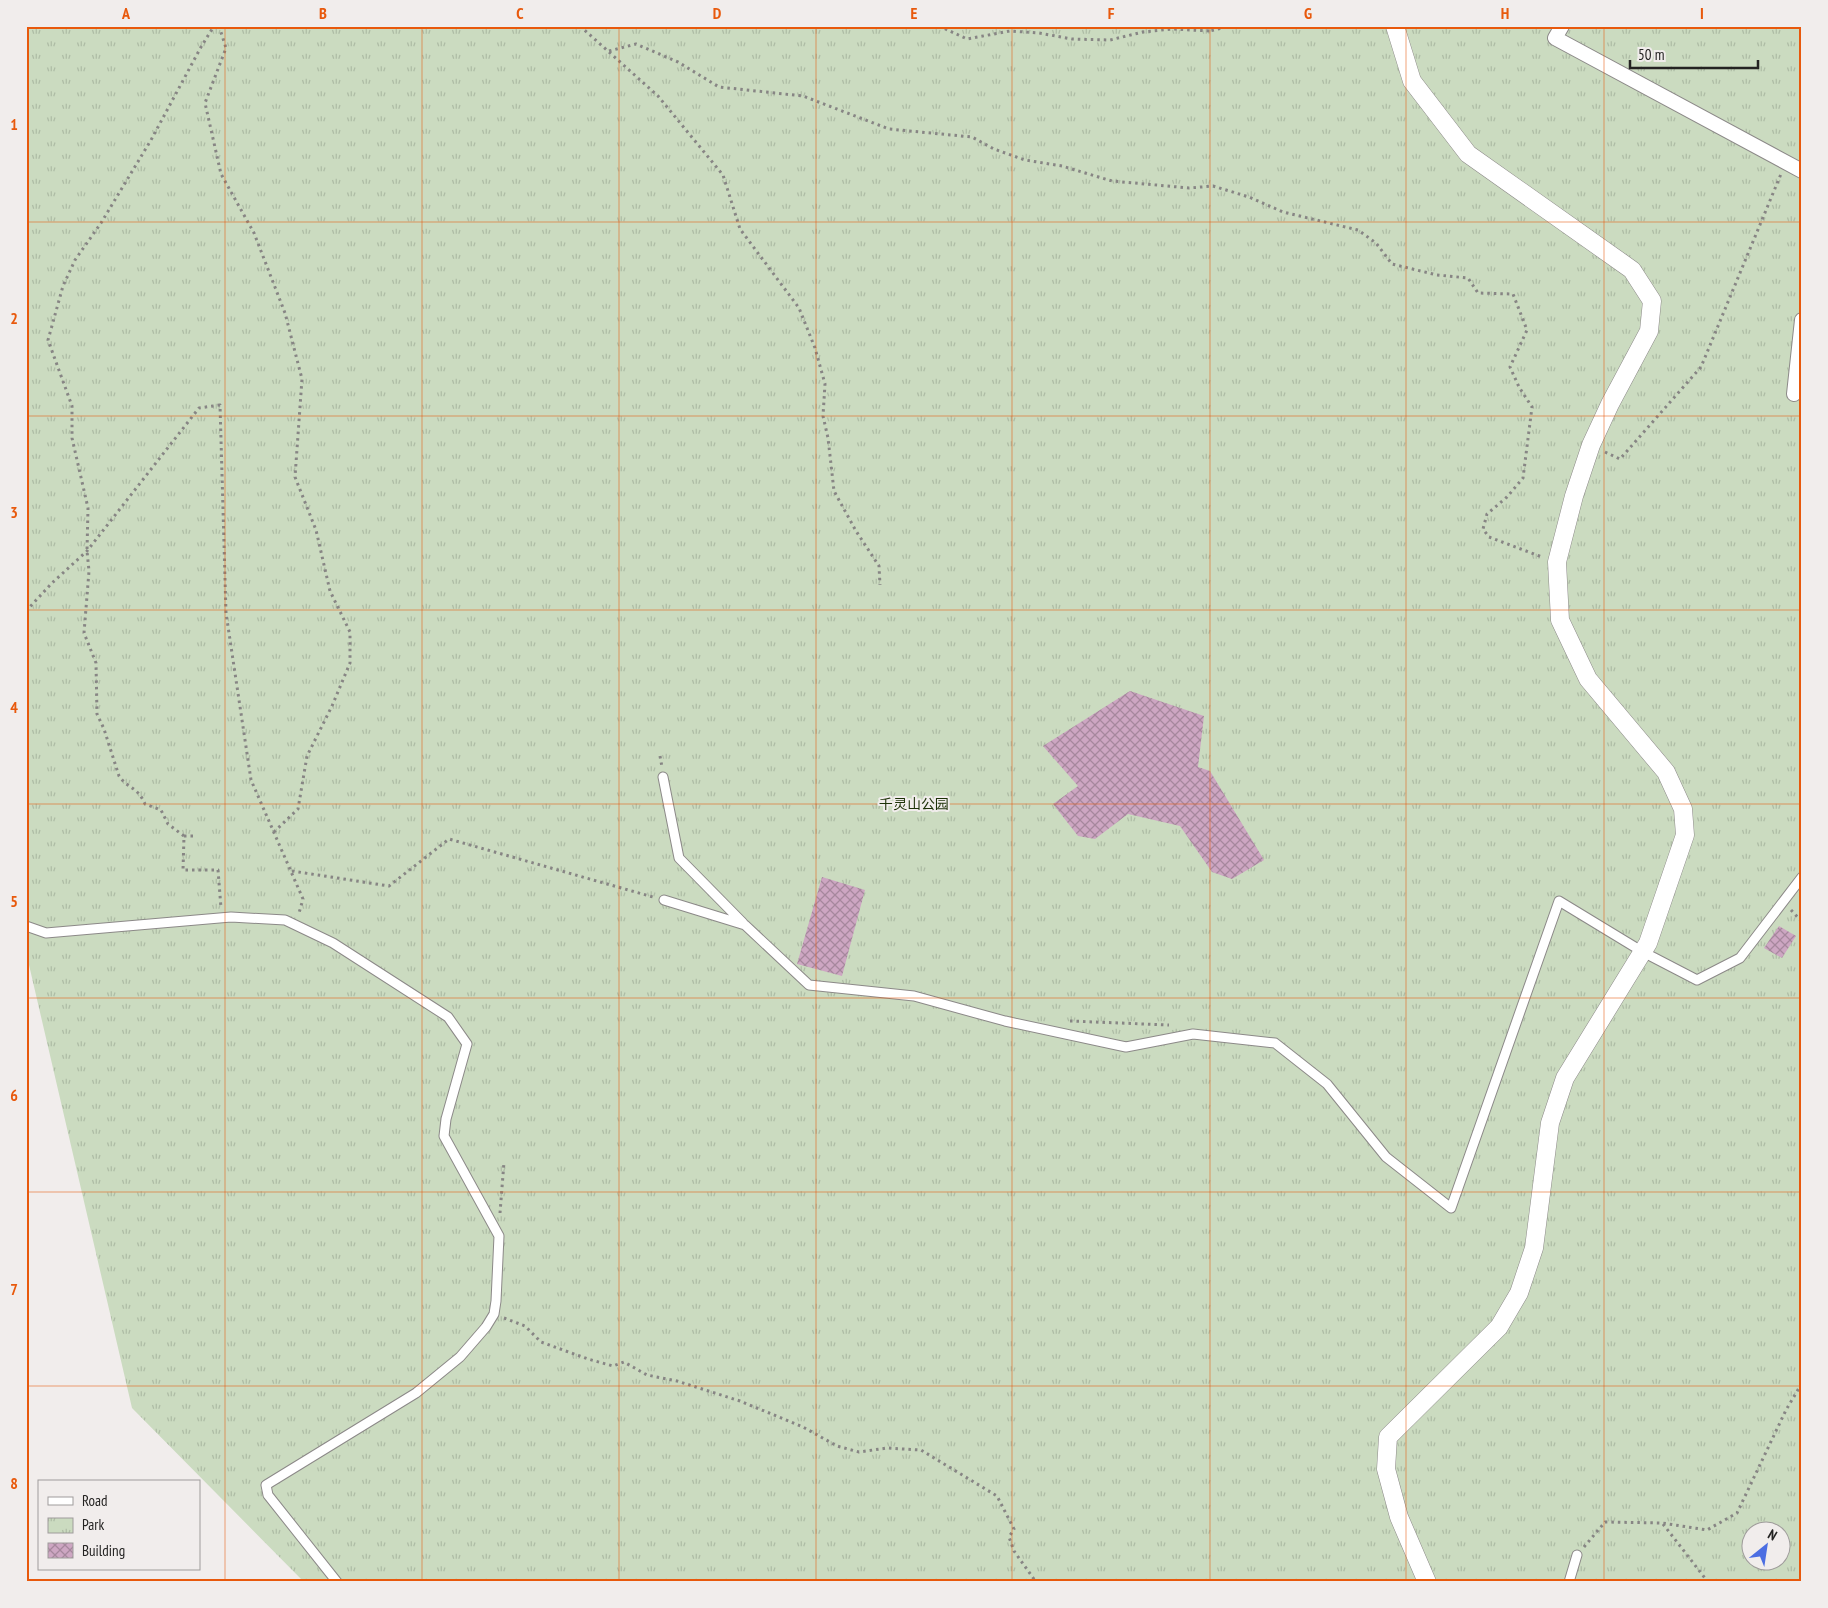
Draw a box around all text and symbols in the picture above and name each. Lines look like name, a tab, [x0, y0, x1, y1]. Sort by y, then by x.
text: A	[121, 3, 131, 23]
text: B	[319, 3, 327, 23]
text: C	[516, 3, 524, 23]
text: D	[713, 3, 722, 23]
text: E	[911, 3, 918, 23]
text: F	[1108, 3, 1115, 23]
text: G	[1304, 3, 1312, 23]
text: H	[1501, 3, 1509, 23]
text: I	[1700, 3, 1704, 23]
scale bar	[1630, 38, 1758, 70]
text: 50 m	[1638, 45, 1664, 64]
text: 1	[10, 114, 18, 134]
text: 2	[10, 308, 18, 328]
text: 3	[10, 502, 18, 522]
text: 4	[10, 697, 18, 717]
park label: 千灵山公园	[879, 795, 949, 813]
text: 5	[10, 891, 18, 911]
text: 6	[10, 1085, 18, 1105]
text: 7	[10, 1279, 18, 1299]
text: 8	[10, 1473, 18, 1493]
legend	[38, 1480, 200, 1570]
text: Road	[82, 1491, 108, 1510]
text: Park	[82, 1515, 104, 1534]
north arrow	[1740, 1520, 1790, 1570]
text: N	[1765, 1525, 1780, 1544]
text: Building	[82, 1541, 125, 1560]

